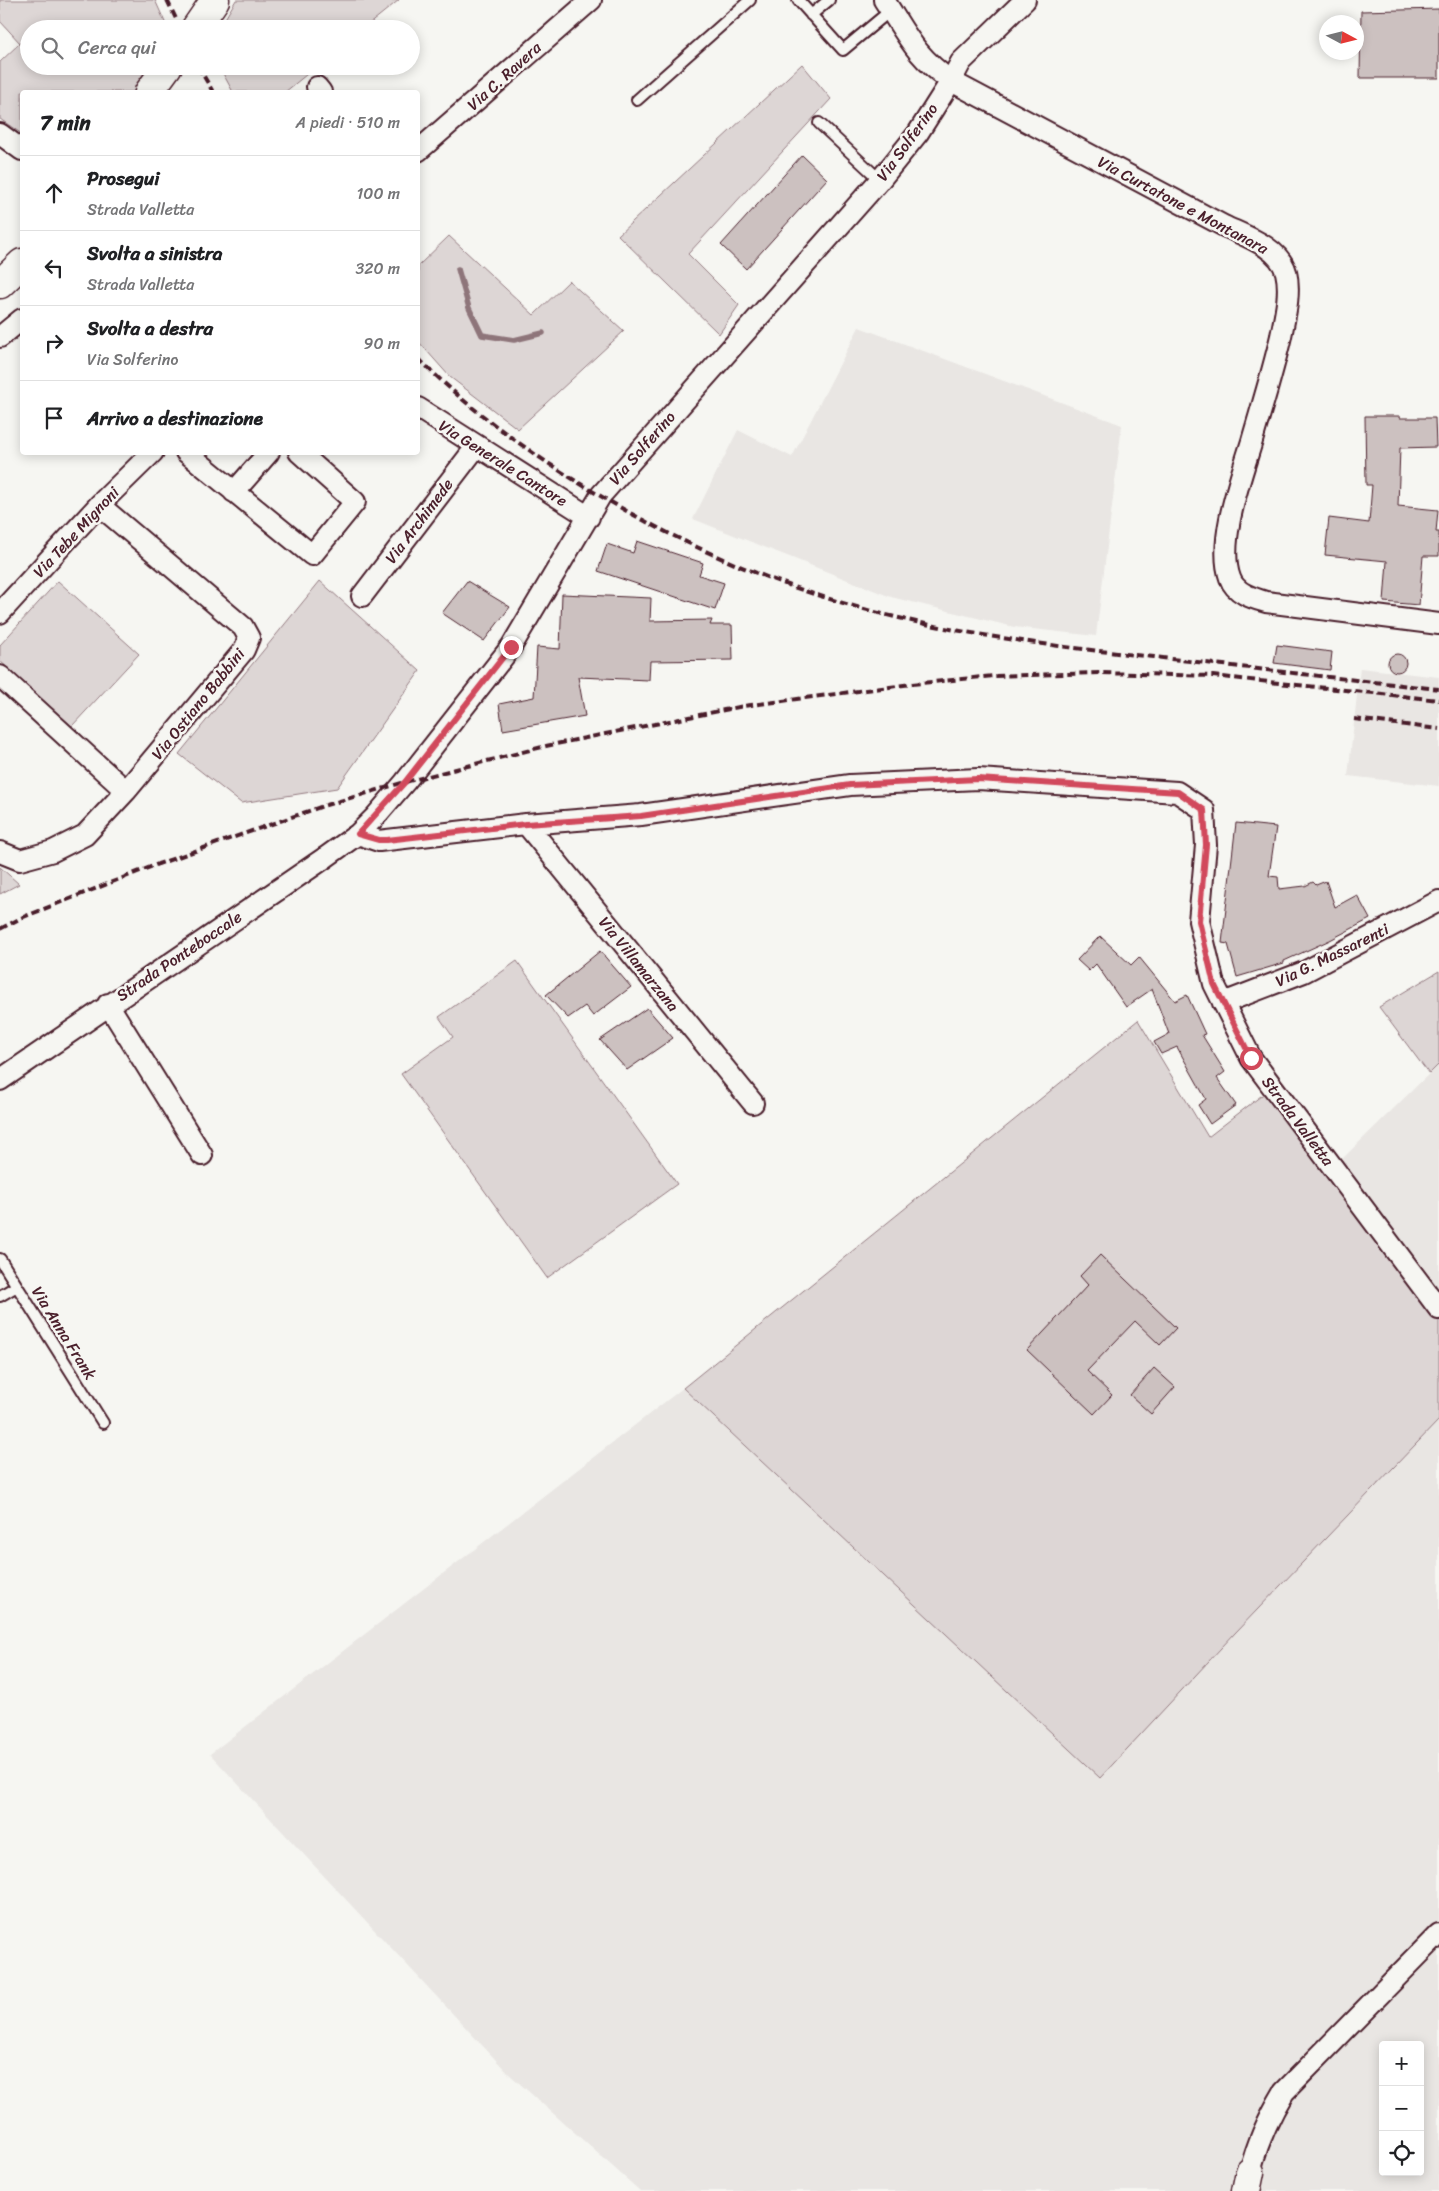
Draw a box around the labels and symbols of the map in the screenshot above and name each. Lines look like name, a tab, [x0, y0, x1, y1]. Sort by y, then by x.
north arrow	[1319, 15, 1364, 60]
street label: Via C. Ravera	[460, 33, 549, 118]
street label: Via Solferino	[868, 96, 946, 187]
street label: Via Curtatone e Montanara	[1092, 148, 1274, 263]
street label: Via Solferino	[601, 404, 683, 492]
street label: Via Generale Cantore	[433, 412, 574, 515]
street label: Via Archimede	[377, 472, 461, 570]
street label: Via Tebe Mignoni	[25, 479, 127, 585]
route end	[500, 636, 523, 659]
street label: Via Ostiano Babbini	[144, 641, 253, 766]
street label: Strada Ponteboccale	[110, 903, 248, 1009]
street label: Via Villamarzana	[591, 910, 687, 1018]
street label: Via G. Massarenti	[1270, 915, 1394, 995]
route start	[1240, 1047, 1263, 1070]
street label: Strada Valletta	[1254, 1069, 1342, 1173]
street label: Via Anna Frank	[23, 1280, 105, 1386]

